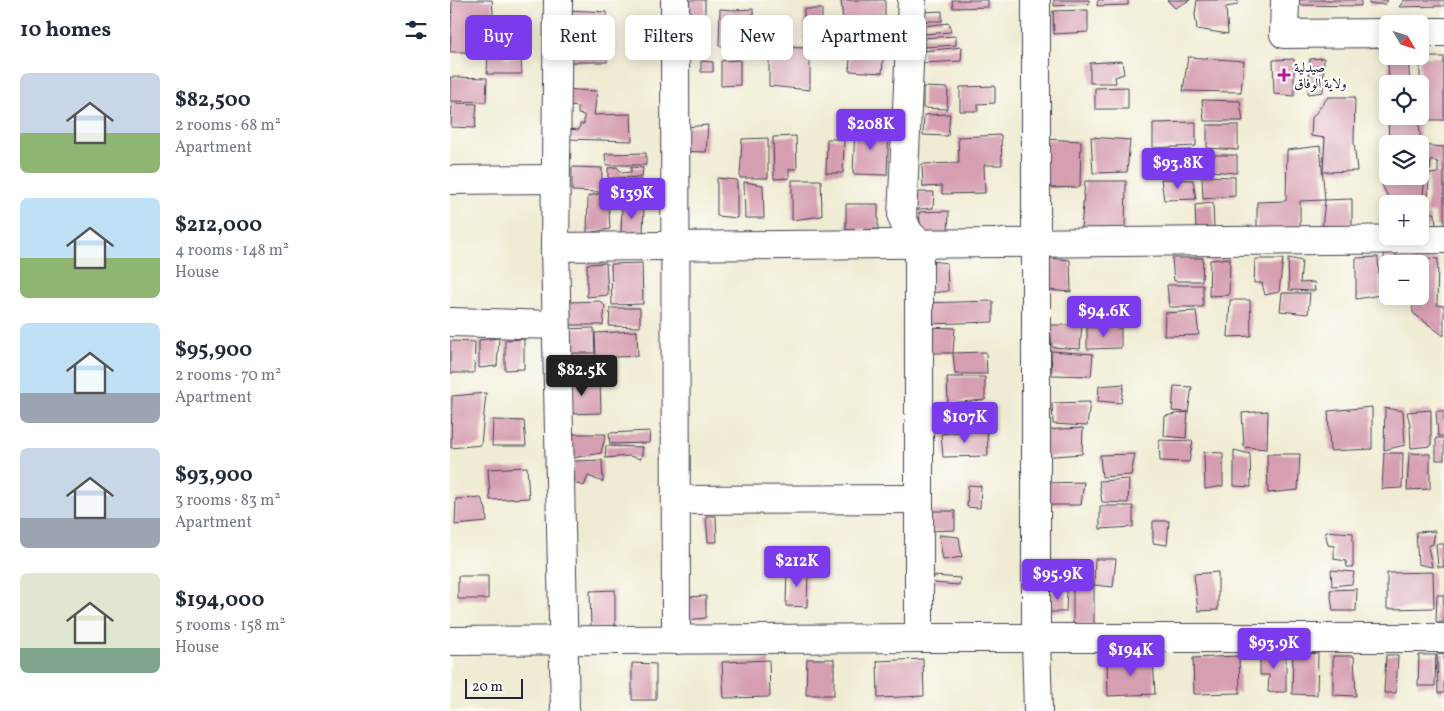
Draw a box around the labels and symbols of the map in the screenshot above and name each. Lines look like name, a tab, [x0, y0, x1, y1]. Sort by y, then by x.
north arrow	[1379, 15, 1429, 65]
place label: صيدلية ولاية الوفاق	[1294, 59, 1347, 94]
marker: صيدلية ولاية الوفاق	[1278, 69, 1290, 81]
pin: $208K	[836, 108, 906, 151]
pin: $93.8K	[1137, 148, 1219, 190]
pin: $139K	[597, 178, 667, 220]
pin: $94.6K	[1063, 296, 1145, 338]
pin: $82.5K	[541, 354, 623, 397]
pin: $107K	[930, 402, 1000, 444]
pin: $212K	[762, 546, 832, 588]
pin: $95.9K	[1017, 558, 1099, 601]
pin: $93.9K	[1233, 628, 1315, 670]
pin: $194K	[1096, 634, 1166, 677]
scale bar	[465, 676, 522, 699]

